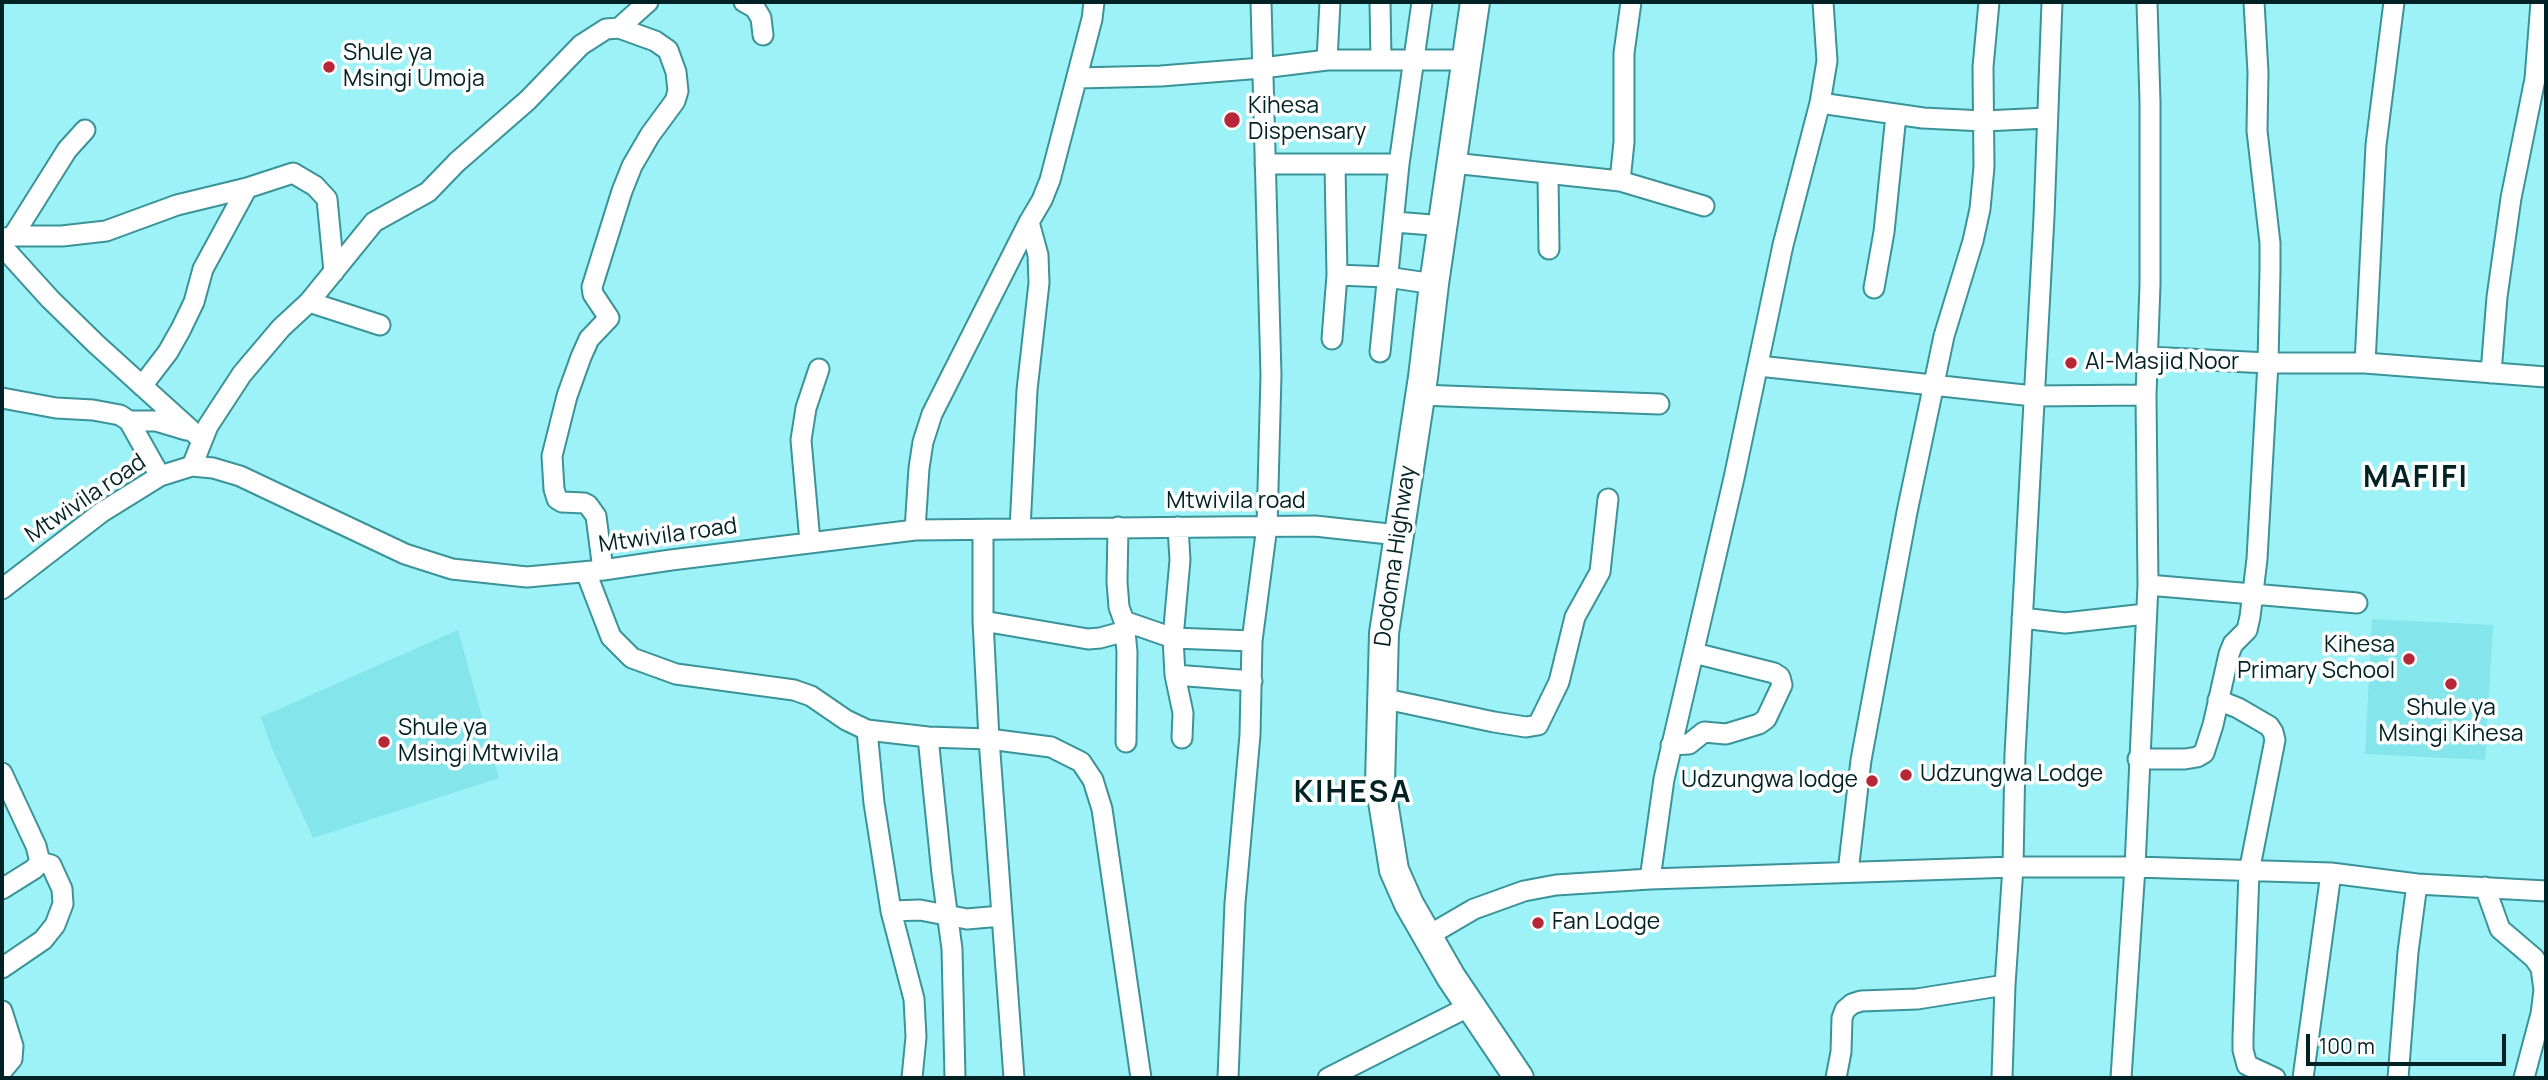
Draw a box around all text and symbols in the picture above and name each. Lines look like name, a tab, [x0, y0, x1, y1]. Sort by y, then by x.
place label: Shule ya Msingi Umoja	[343, 40, 485, 94]
marker: Shule ya Msingi Umoja	[321, 59, 337, 75]
place label: Kihesa Dispensary	[1248, 93, 1366, 147]
marker: Kihesa Dispensary	[1222, 110, 1242, 130]
place label: Al-Masjid Noor	[2085, 349, 2239, 377]
marker: Al-Masjid Noor	[2063, 355, 2079, 371]
street label: Mtwivila road	[20, 449, 152, 549]
district label: MAFIFI	[2364, 461, 2468, 497]
street label: Dodoma Highway	[1370, 464, 1422, 648]
street label: Mtwivila road	[1166, 488, 1306, 516]
street label: Mtwivila road	[597, 513, 739, 559]
place label: Kihesa Primary School	[2237, 632, 2395, 686]
marker: Kihesa Primary School	[2401, 651, 2417, 667]
marker: Shule ya Msingi Kihesa	[2443, 676, 2459, 692]
place label: Shule ya Msingi Kihesa	[2378, 695, 2524, 749]
place label: Shule ya Msingi Mtwivila	[398, 715, 559, 769]
marker: Shule ya Msingi Mtwivila	[376, 734, 392, 750]
place label: Udzungwa Lodge	[1920, 761, 2103, 789]
place label: Udzungwa lodge	[1681, 767, 1858, 795]
marker: Udzungwa Lodge	[1898, 767, 1914, 783]
marker: Udzungwa lodge	[1864, 773, 1880, 789]
district label: KIHESA	[1294, 776, 1412, 812]
place label: Fan Lodge	[1552, 909, 1660, 937]
marker: Fan Lodge	[1530, 915, 1546, 931]
scale bar	[2310, 1020, 2510, 1064]
text: 100 m	[2319, 1032, 2375, 1060]

